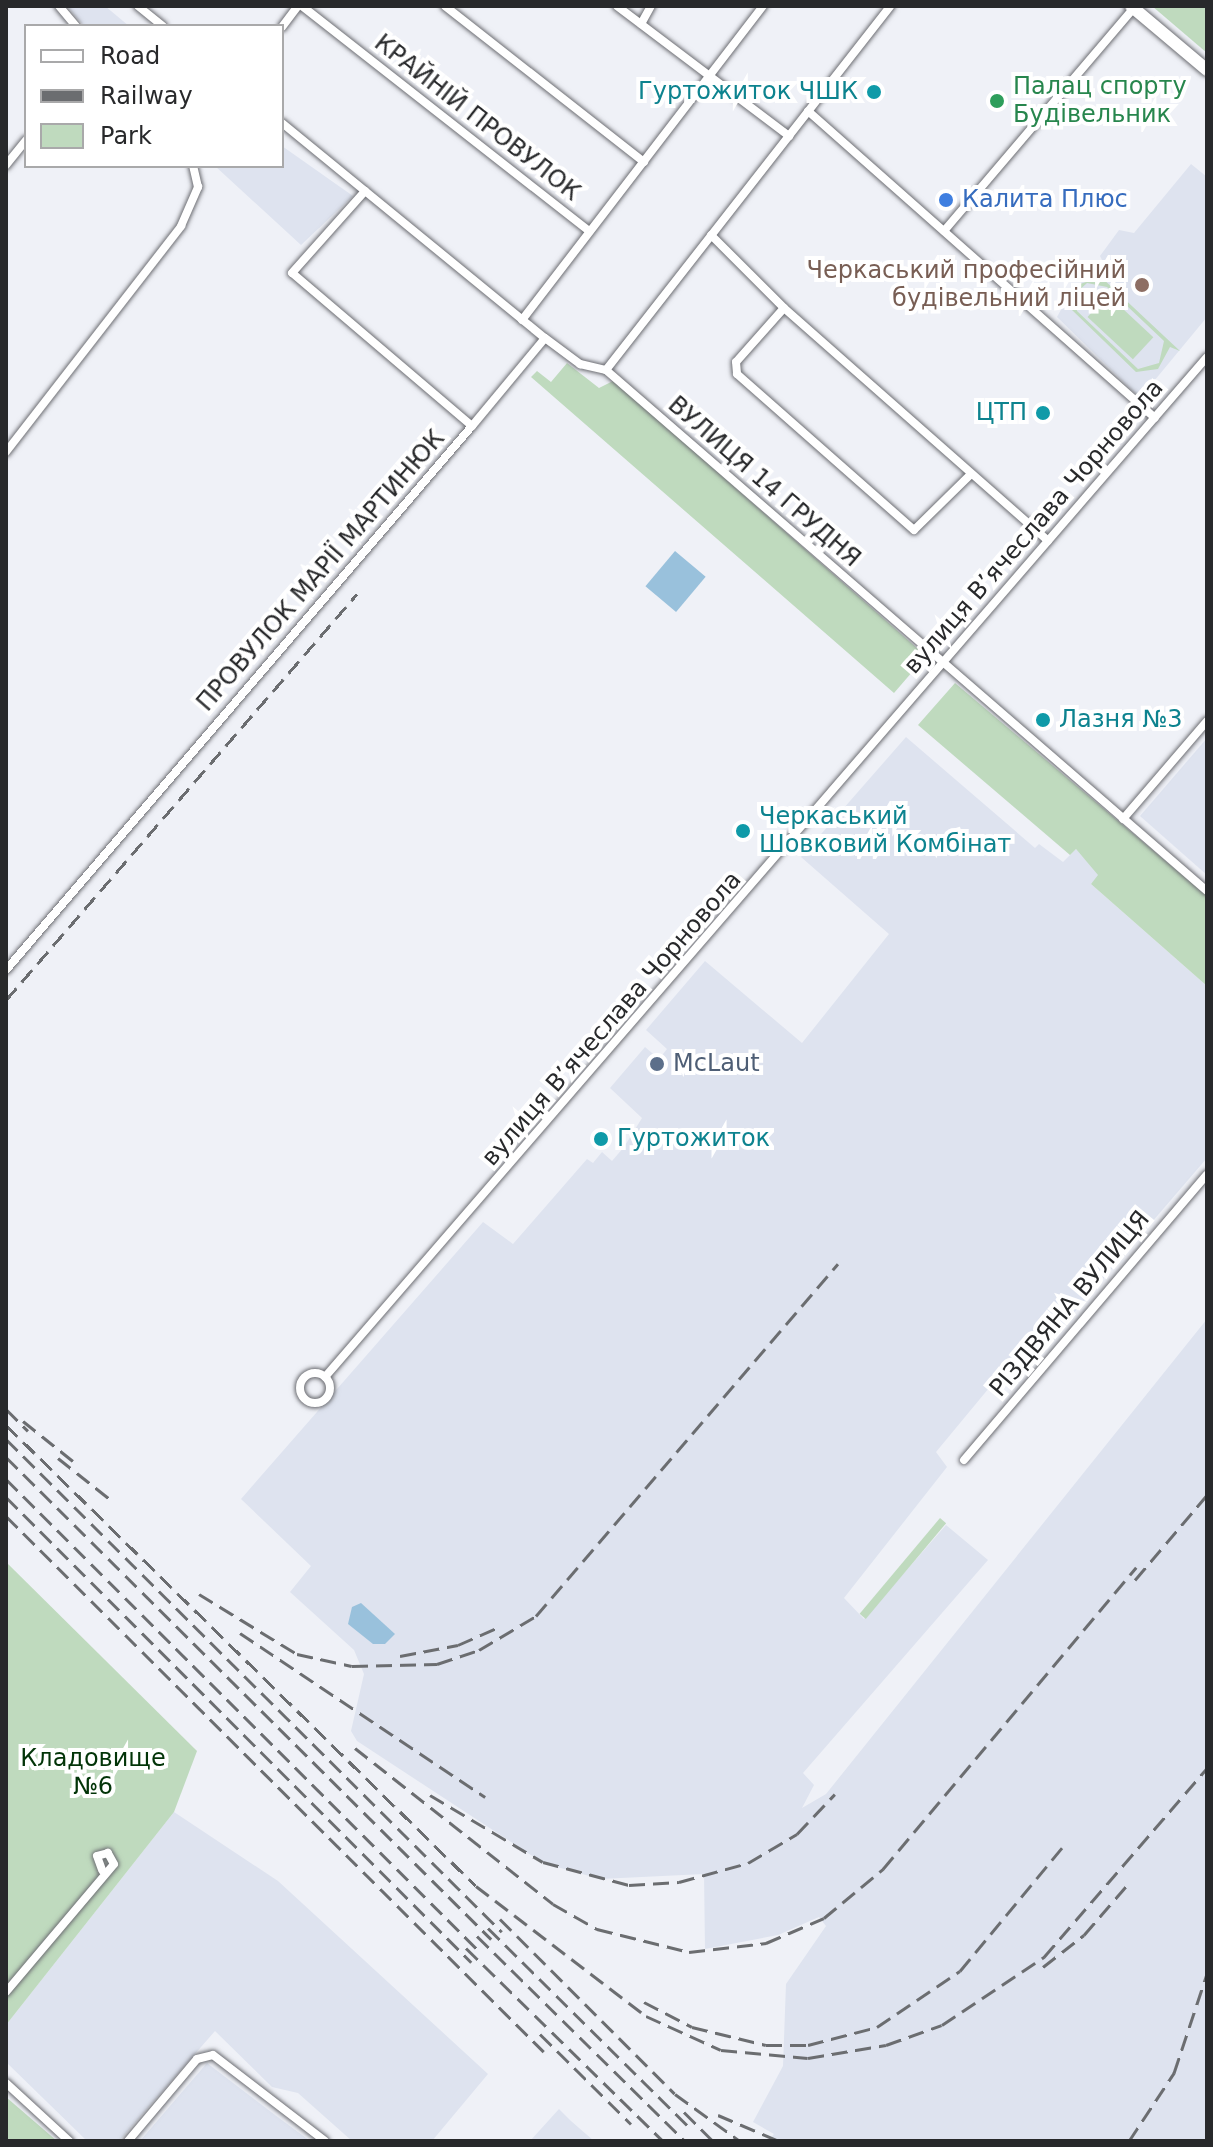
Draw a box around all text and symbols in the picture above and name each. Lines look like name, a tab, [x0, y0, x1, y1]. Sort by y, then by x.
legend	[24, 24, 284, 168]
street label: КРАЙНІЙ ПРОВУЛОК	[368, 29, 586, 207]
text: Road	[100, 42, 160, 70]
place label: Палац спорту Будівельник	[1013, 73, 1187, 129]
place label: Гуртожиток ЧШК	[638, 78, 858, 106]
text: Railway	[100, 82, 193, 110]
marker: Гуртожиток ЧШК	[865, 83, 883, 101]
marker: Палац спорту Будівельник	[988, 92, 1006, 110]
text: Park	[100, 122, 152, 150]
place label: Калита Плюс	[962, 186, 1128, 214]
marker: Калита Плюс	[937, 191, 955, 209]
place label: Черкаський професійний будівельний ліцей	[806, 257, 1126, 313]
marker: Черкаський професійний будівельний ліцей	[1133, 276, 1151, 294]
street label: вулиця Вʼячеслава Чорновола	[898, 374, 1170, 680]
street label: ВУЛИЦЯ 14 ГРУДНЯ	[662, 391, 866, 573]
place label: ЦТП	[976, 399, 1027, 427]
marker: ЦТП	[1034, 404, 1052, 422]
street label: ПРОВУЛОК МАРІЇ МАРТИНЮК	[191, 425, 451, 717]
place label: Лазня №3	[1059, 706, 1183, 734]
marker: Лазня №3	[1034, 711, 1052, 729]
place label: Черкаський Шовковий Комбінат	[759, 803, 1011, 859]
marker: Черкаський Шовковий Комбінат	[734, 822, 752, 840]
street label: вулиця Вʼячеслава Чорновола	[476, 866, 748, 1172]
place label: McLaut	[673, 1050, 760, 1078]
marker: McLaut	[648, 1055, 666, 1073]
place label: Гуртожиток	[617, 1125, 770, 1153]
marker: Гуртожиток	[592, 1130, 610, 1148]
street label: РІЗДВЯНА ВУЛИЦЯ	[984, 1205, 1156, 1403]
park label: Кладовище №6	[20, 1745, 166, 1801]

